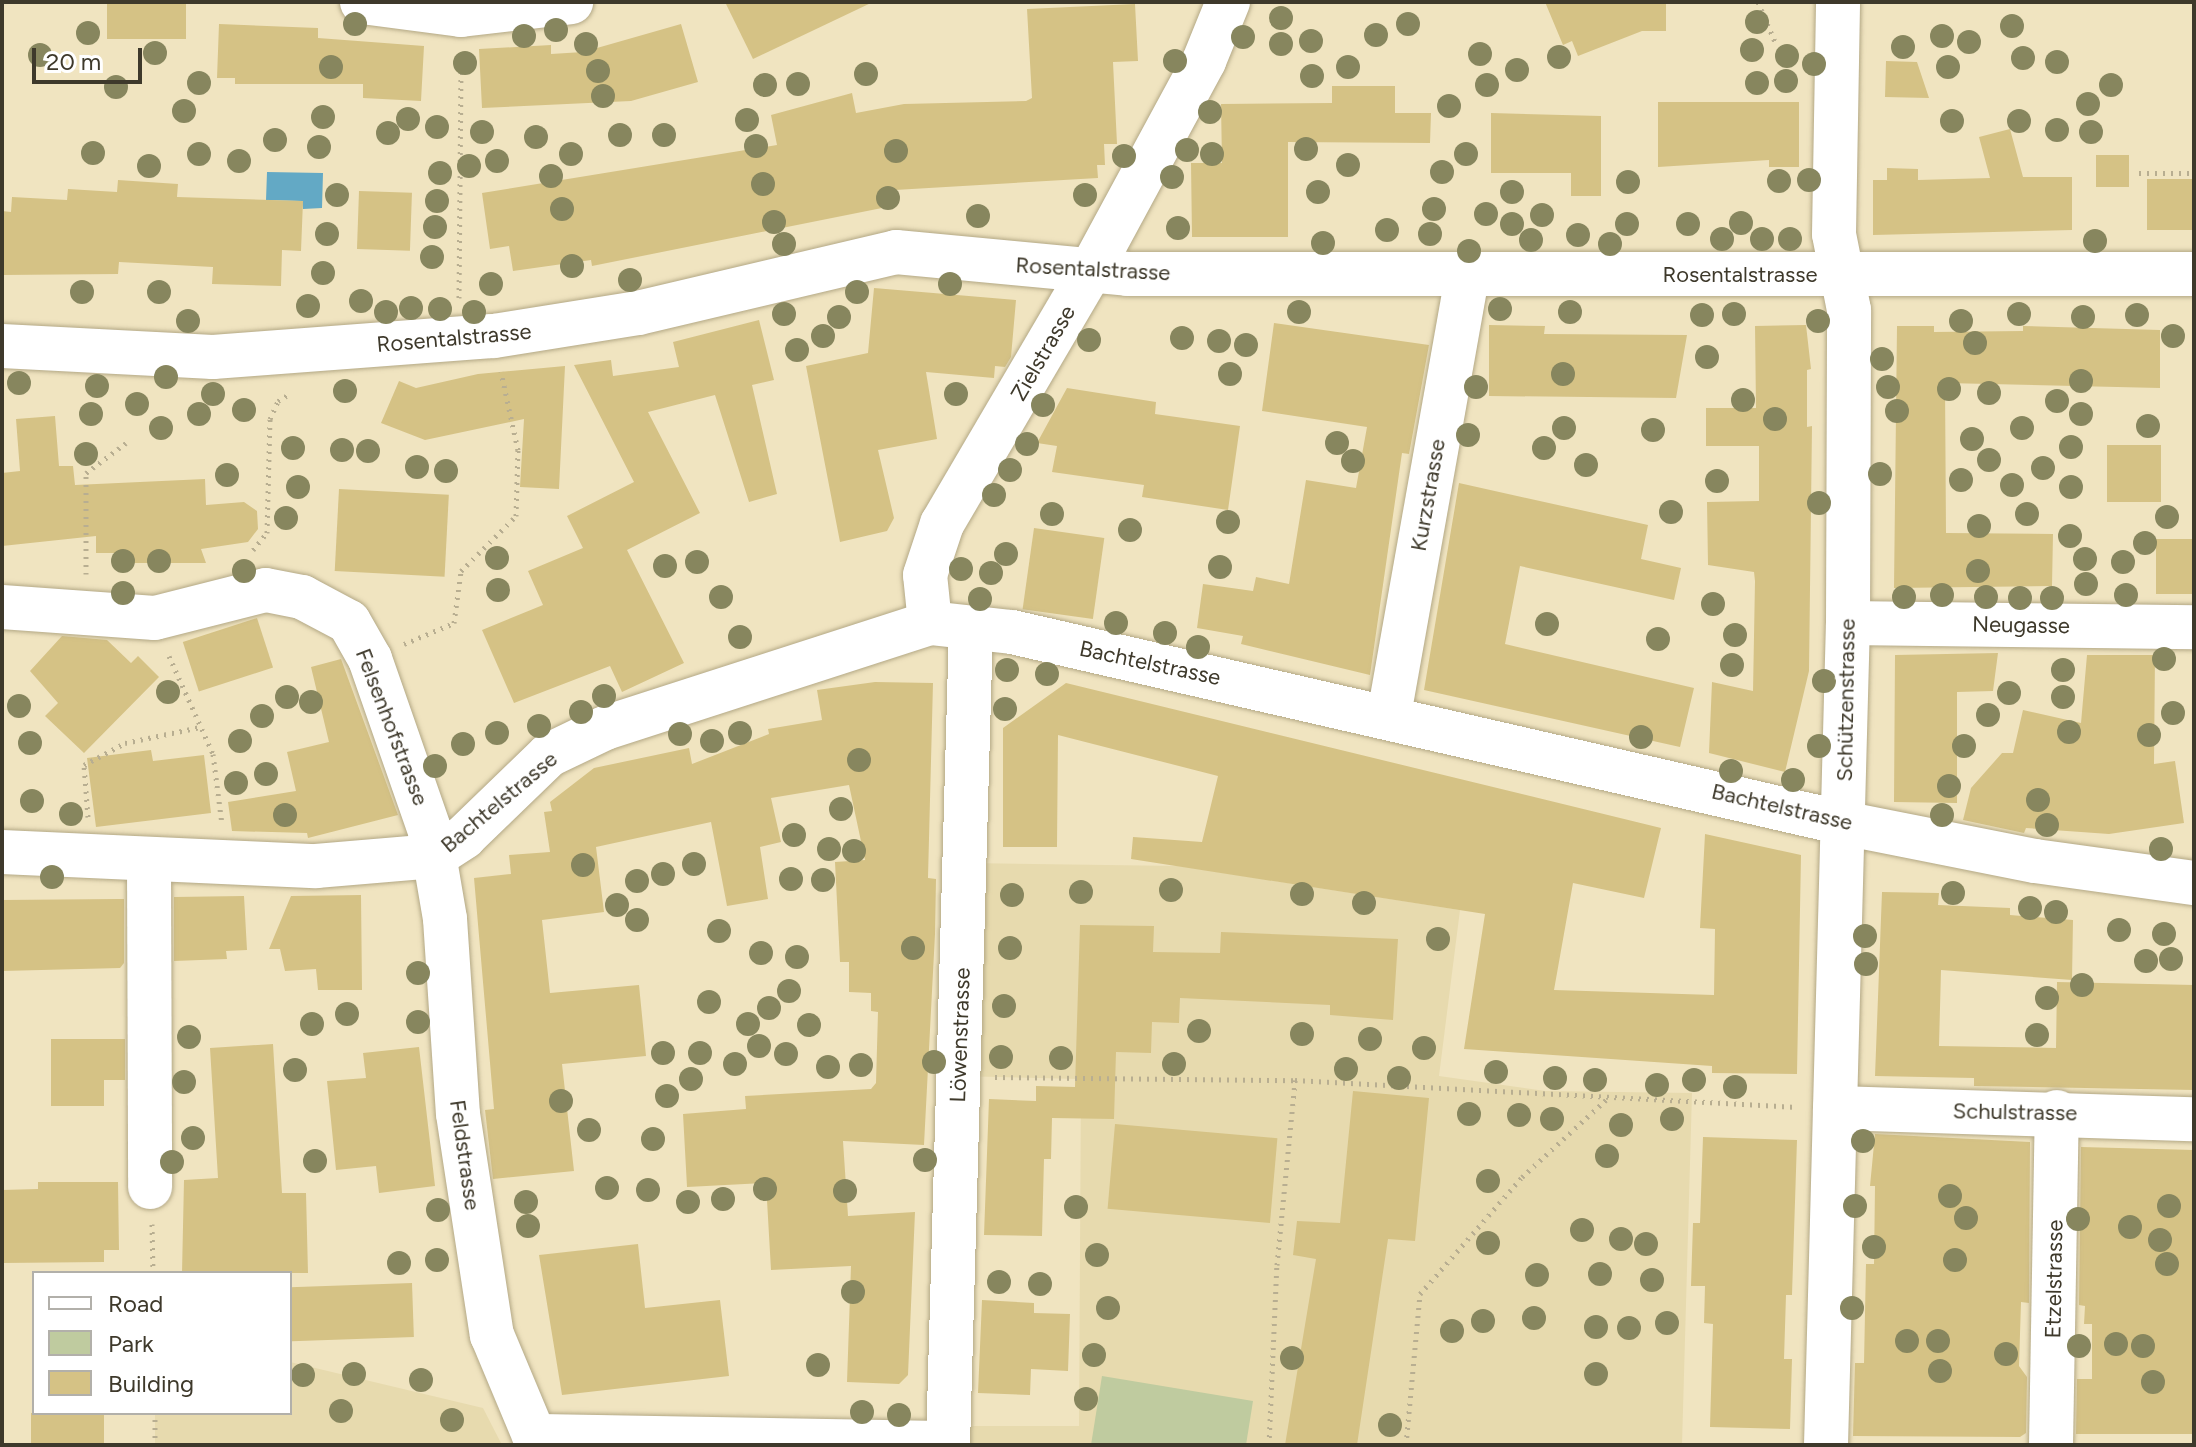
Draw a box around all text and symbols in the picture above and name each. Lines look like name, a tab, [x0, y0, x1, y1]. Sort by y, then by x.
scale bar	[36, 32, 146, 82]
text: 20 m	[46, 47, 101, 76]
street label: Rosentalstrasse	[1015, 252, 1171, 286]
street label: Rosentalstrasse	[1662, 262, 1818, 288]
street label: Zielstrasse	[1005, 301, 1081, 405]
street label: Rosentalstrasse	[376, 318, 532, 358]
street label: Kurzstrasse	[1405, 437, 1451, 553]
street label: Neugasse	[1972, 611, 2070, 639]
street label: Schützenstrasse	[1831, 618, 1861, 782]
street label: Bachtelstrasse	[1077, 635, 1223, 691]
street label: Felsenhofstrasse	[350, 645, 434, 809]
street label: Bachtelstrasse	[435, 746, 563, 858]
street label: Bachtelstrasse	[1709, 778, 1855, 836]
street label: Löwenstrasse	[944, 967, 976, 1103]
street label: Feldstrasse	[444, 1098, 486, 1212]
street label: Schulstrasse	[1953, 1098, 2077, 1126]
street label: Etzelstrasse	[2040, 1219, 2068, 1339]
legend	[32, 1271, 292, 1415]
text: Road	[108, 1289, 163, 1318]
text: Park	[108, 1329, 154, 1358]
text: Building	[108, 1369, 194, 1398]

